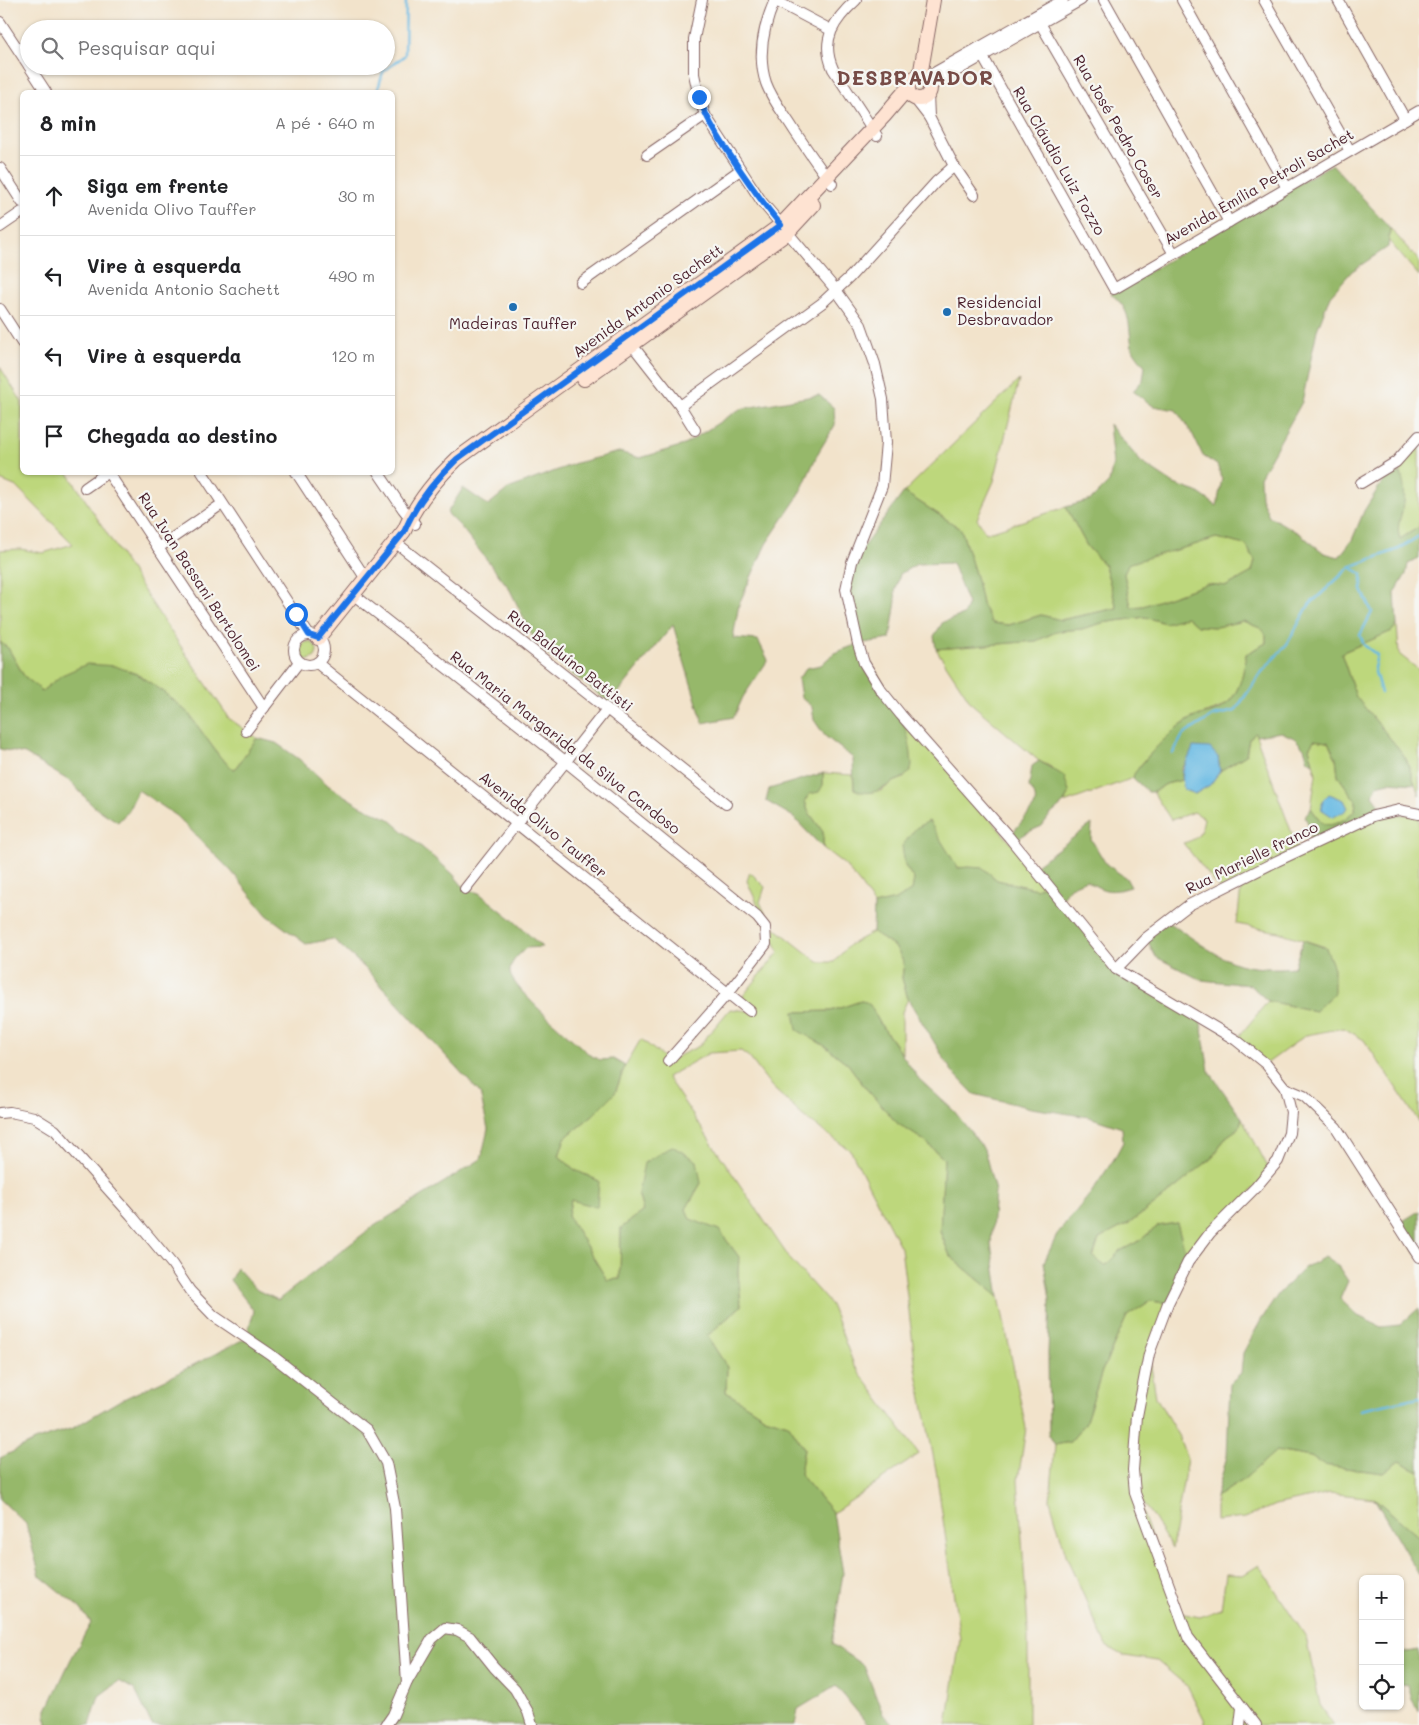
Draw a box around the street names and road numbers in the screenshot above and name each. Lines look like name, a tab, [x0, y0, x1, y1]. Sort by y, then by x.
street label: Rua José Pedro Coser	[1069, 51, 1168, 202]
street label: Rua Cláudio Luiz Tozzo	[1009, 83, 1111, 239]
street label: Avenida Emília Petroli Sachet	[1160, 123, 1357, 249]
street label: Avenida Antonio Sachett	[568, 239, 727, 361]
street label: Rua Ivan Bassani Bartolomei	[134, 488, 265, 675]
street label: Rua Balduíno Battisti	[504, 605, 637, 715]
street label: Rua Maria Margarida da Silva Cardoso	[446, 646, 685, 838]
street label: Avenida Olivo Tauffer	[476, 766, 612, 882]
street label: Rua Marielle franco	[1182, 816, 1321, 898]

